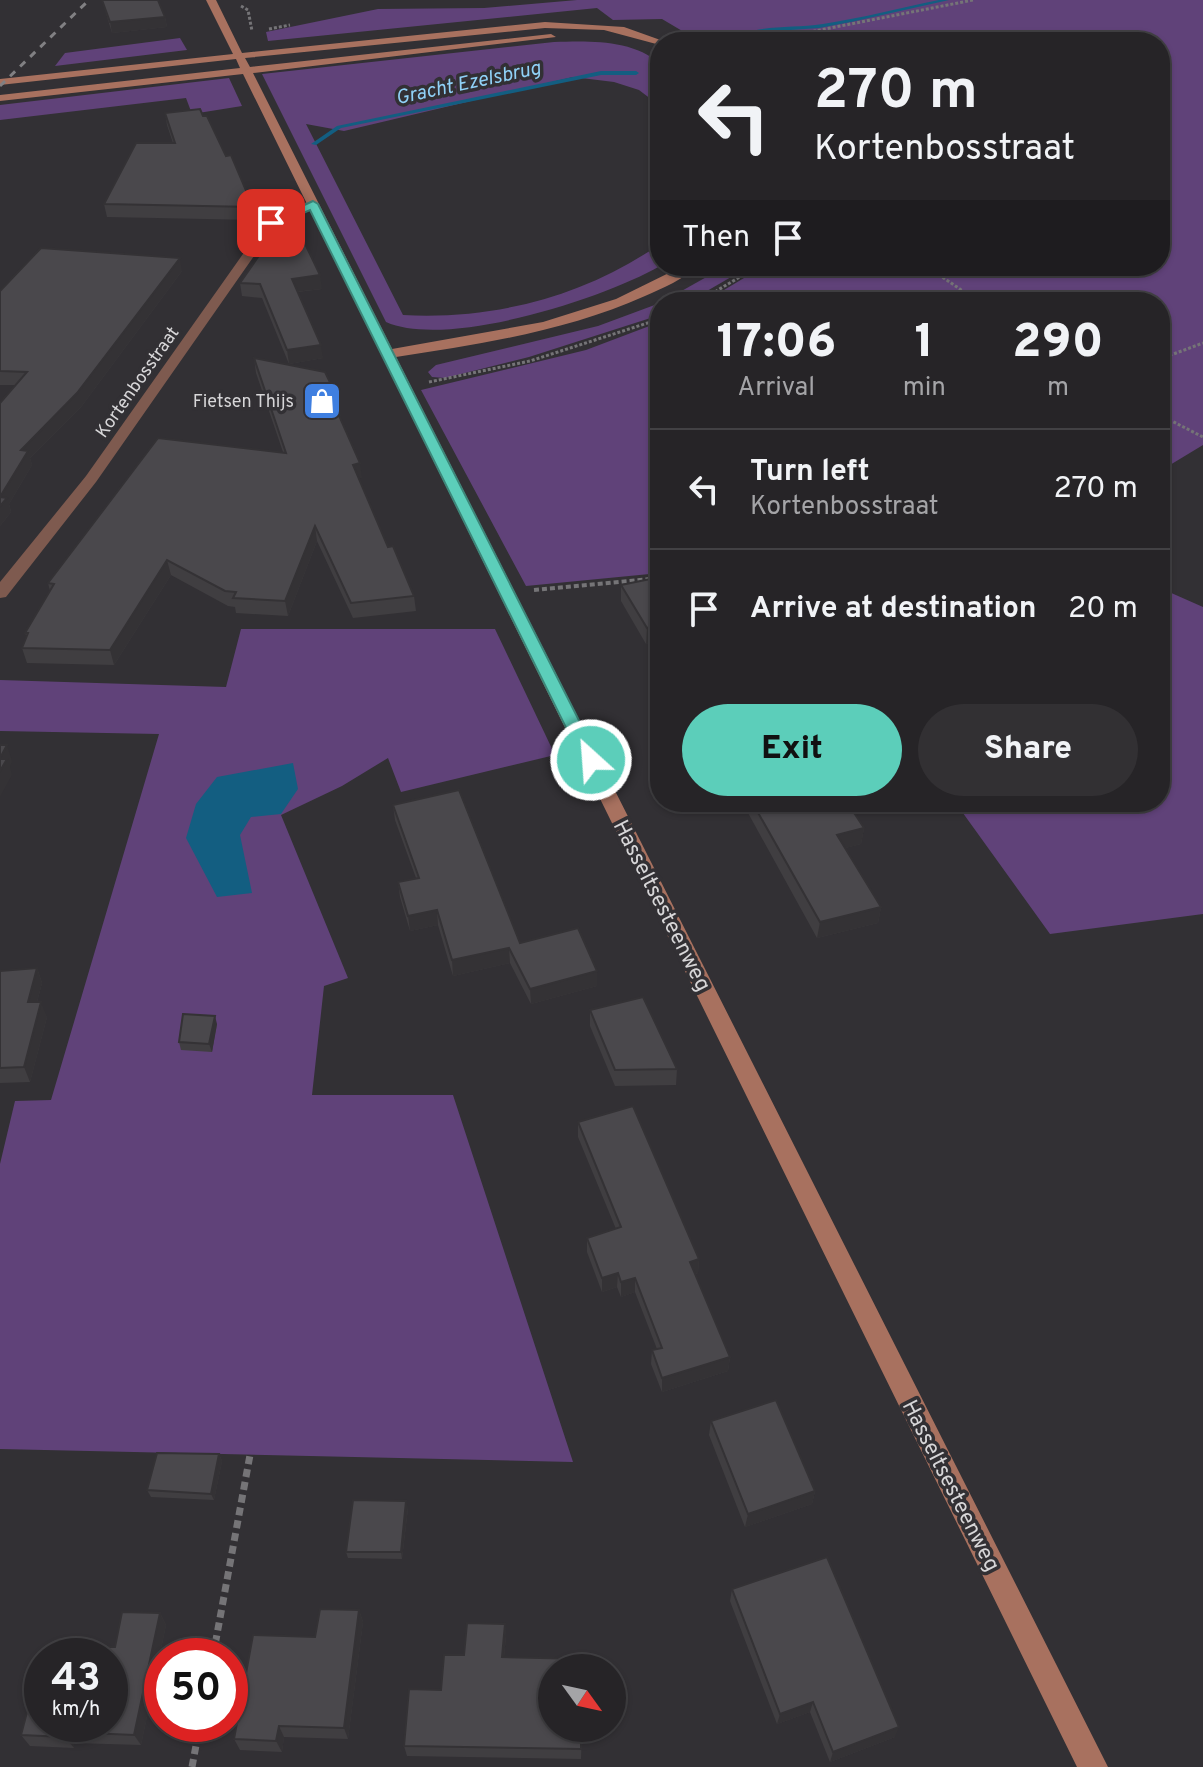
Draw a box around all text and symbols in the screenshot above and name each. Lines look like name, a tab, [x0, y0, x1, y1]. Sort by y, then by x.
water label: Gracht Ezelsbrug	[393, 56, 544, 112]
text: 270 m	[814, 58, 978, 128]
icon: left	[682, 64, 786, 168]
text: Kortenbosstraat	[814, 127, 1075, 173]
pin	[237, 189, 305, 257]
icon: arrive	[249, 201, 293, 245]
icon: arrive	[766, 216, 810, 260]
text: Then	[682, 220, 750, 257]
text: 17:06	[716, 314, 836, 374]
text: 1	[914, 314, 934, 374]
text: 290	[1012, 314, 1104, 374]
street label: Kortenbosstraat	[91, 323, 185, 443]
text: Arrival	[738, 372, 815, 405]
text: min	[903, 372, 946, 405]
text: m	[1047, 372, 1069, 405]
shop icon: Fietsen Thijs	[301, 380, 343, 422]
place label: Fietsen Thijs	[193, 391, 294, 414]
text: Turn left	[750, 454, 870, 491]
icon: left	[682, 467, 726, 511]
text: 270 m	[1053, 471, 1138, 508]
text: Kortenbosstraat	[750, 491, 939, 524]
icon: arrive	[682, 587, 726, 631]
text: Arrive at destination	[750, 591, 1036, 628]
text: 20 m	[1068, 591, 1138, 628]
button: Exit	[682, 704, 902, 796]
button: Share	[918, 704, 1138, 796]
position arrow	[549, 718, 633, 802]
street label: Hasseltsesteenweg	[606, 816, 716, 996]
street label: Hasseltsesteenweg	[895, 1396, 1005, 1576]
speed limit sign: 50	[144, 1638, 248, 1742]
north arrow	[538, 1654, 626, 1742]
map controls	[538, 1654, 626, 1742]
text: 43	[51, 1655, 101, 1705]
text: km/h	[52, 1697, 100, 1723]

